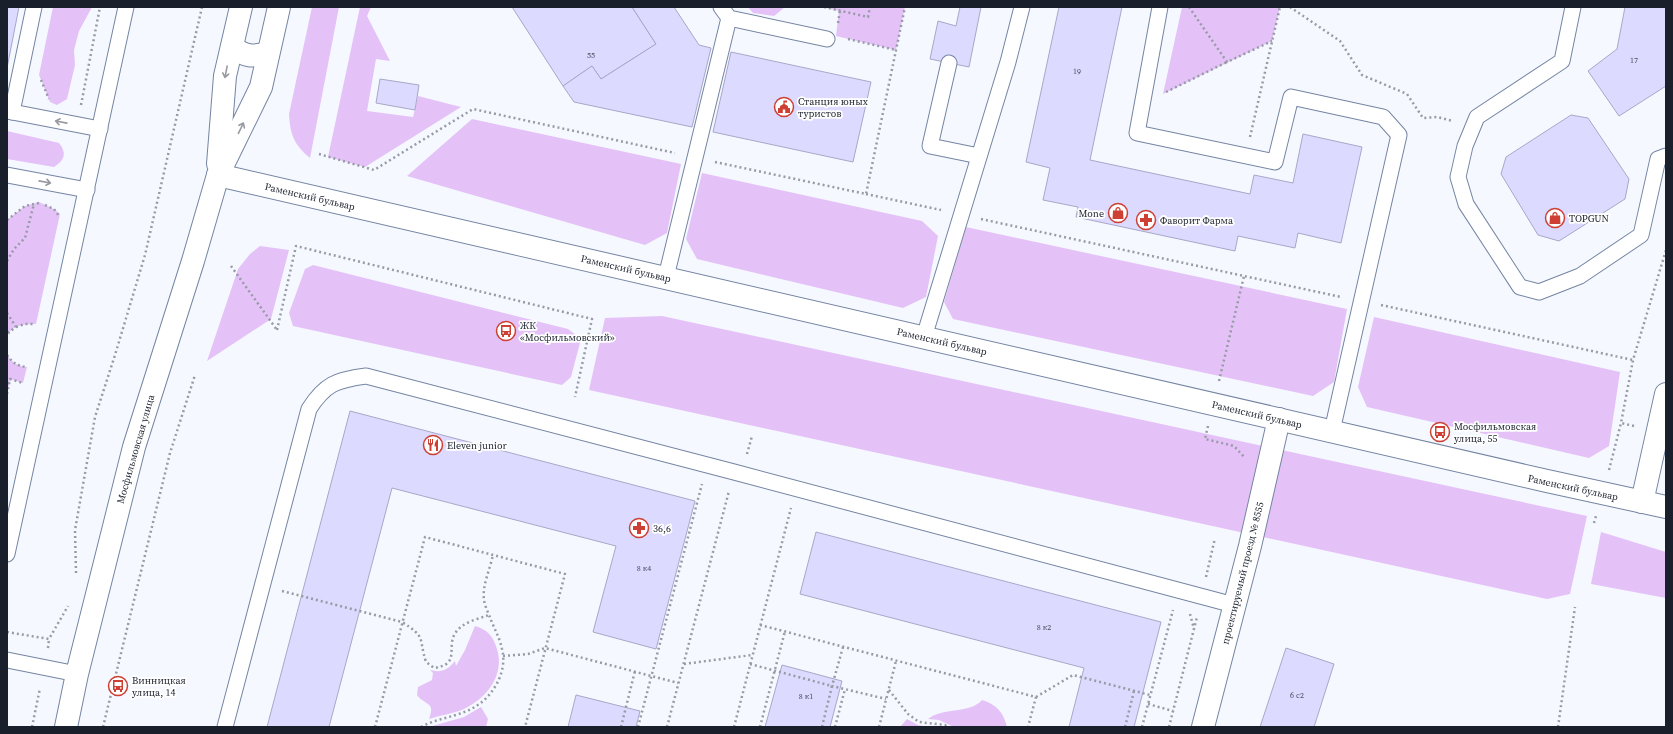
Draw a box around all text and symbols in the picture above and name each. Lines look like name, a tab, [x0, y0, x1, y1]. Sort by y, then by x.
house number: 55	[587, 50, 595, 61]
house number: 17	[1630, 55, 1638, 66]
one-way arrow	[222, 66, 230, 79]
house number: 19	[1073, 66, 1081, 77]
place label: Станция юных туристов	[798, 95, 869, 120]
public building icon: Станция юных туристов	[773, 96, 795, 118]
one-way arrow	[55, 117, 68, 125]
one-way arrow	[238, 122, 245, 134]
one-way arrow	[38, 179, 51, 187]
street label: Раменский бульвар	[264, 180, 356, 213]
shop icon: Mone	[1107, 202, 1129, 224]
place label: Mone	[1079, 207, 1104, 220]
shop icon: TOPGUN	[1544, 207, 1566, 229]
pharmacy icon: Фаворит Фарма	[1135, 209, 1157, 231]
place label: TOPGUN	[1569, 212, 1609, 225]
place label: Фаворит Фарма	[1160, 214, 1234, 227]
street label: Раменский бульвар	[580, 252, 672, 285]
place label: ЖК «Мосфильмовский»	[520, 319, 615, 344]
bus stop icon: ЖК «Мосфильмовский»	[495, 320, 517, 342]
street label: Раменский бульвар	[896, 325, 988, 358]
street label: Мосфильмовская улица	[114, 392, 158, 505]
street label: Раменский бульвар	[1211, 398, 1303, 431]
place label: Мосфильмовская улица, 55	[1454, 420, 1536, 445]
bus stop icon: Мосфильмовская улица, 55	[1429, 421, 1451, 443]
restaurant icon: Eleven junior	[422, 434, 444, 456]
place label: Eleven junior	[447, 439, 507, 452]
street label: Раменский бульвар	[1527, 472, 1619, 503]
street label: проектируемый проезд № 8555	[1218, 501, 1266, 646]
pharmacy icon: 36,6	[628, 517, 650, 539]
place label: 36,6	[653, 522, 671, 535]
house number: 8 к4	[637, 563, 651, 574]
house number: 8 к2	[1037, 622, 1051, 633]
place label: Винницкая улица, 14	[132, 674, 186, 699]
bus stop icon: Винницкая улица, 14	[107, 675, 129, 697]
house number: 6 с2	[1290, 690, 1304, 701]
house number: 8 к1	[799, 691, 813, 702]

